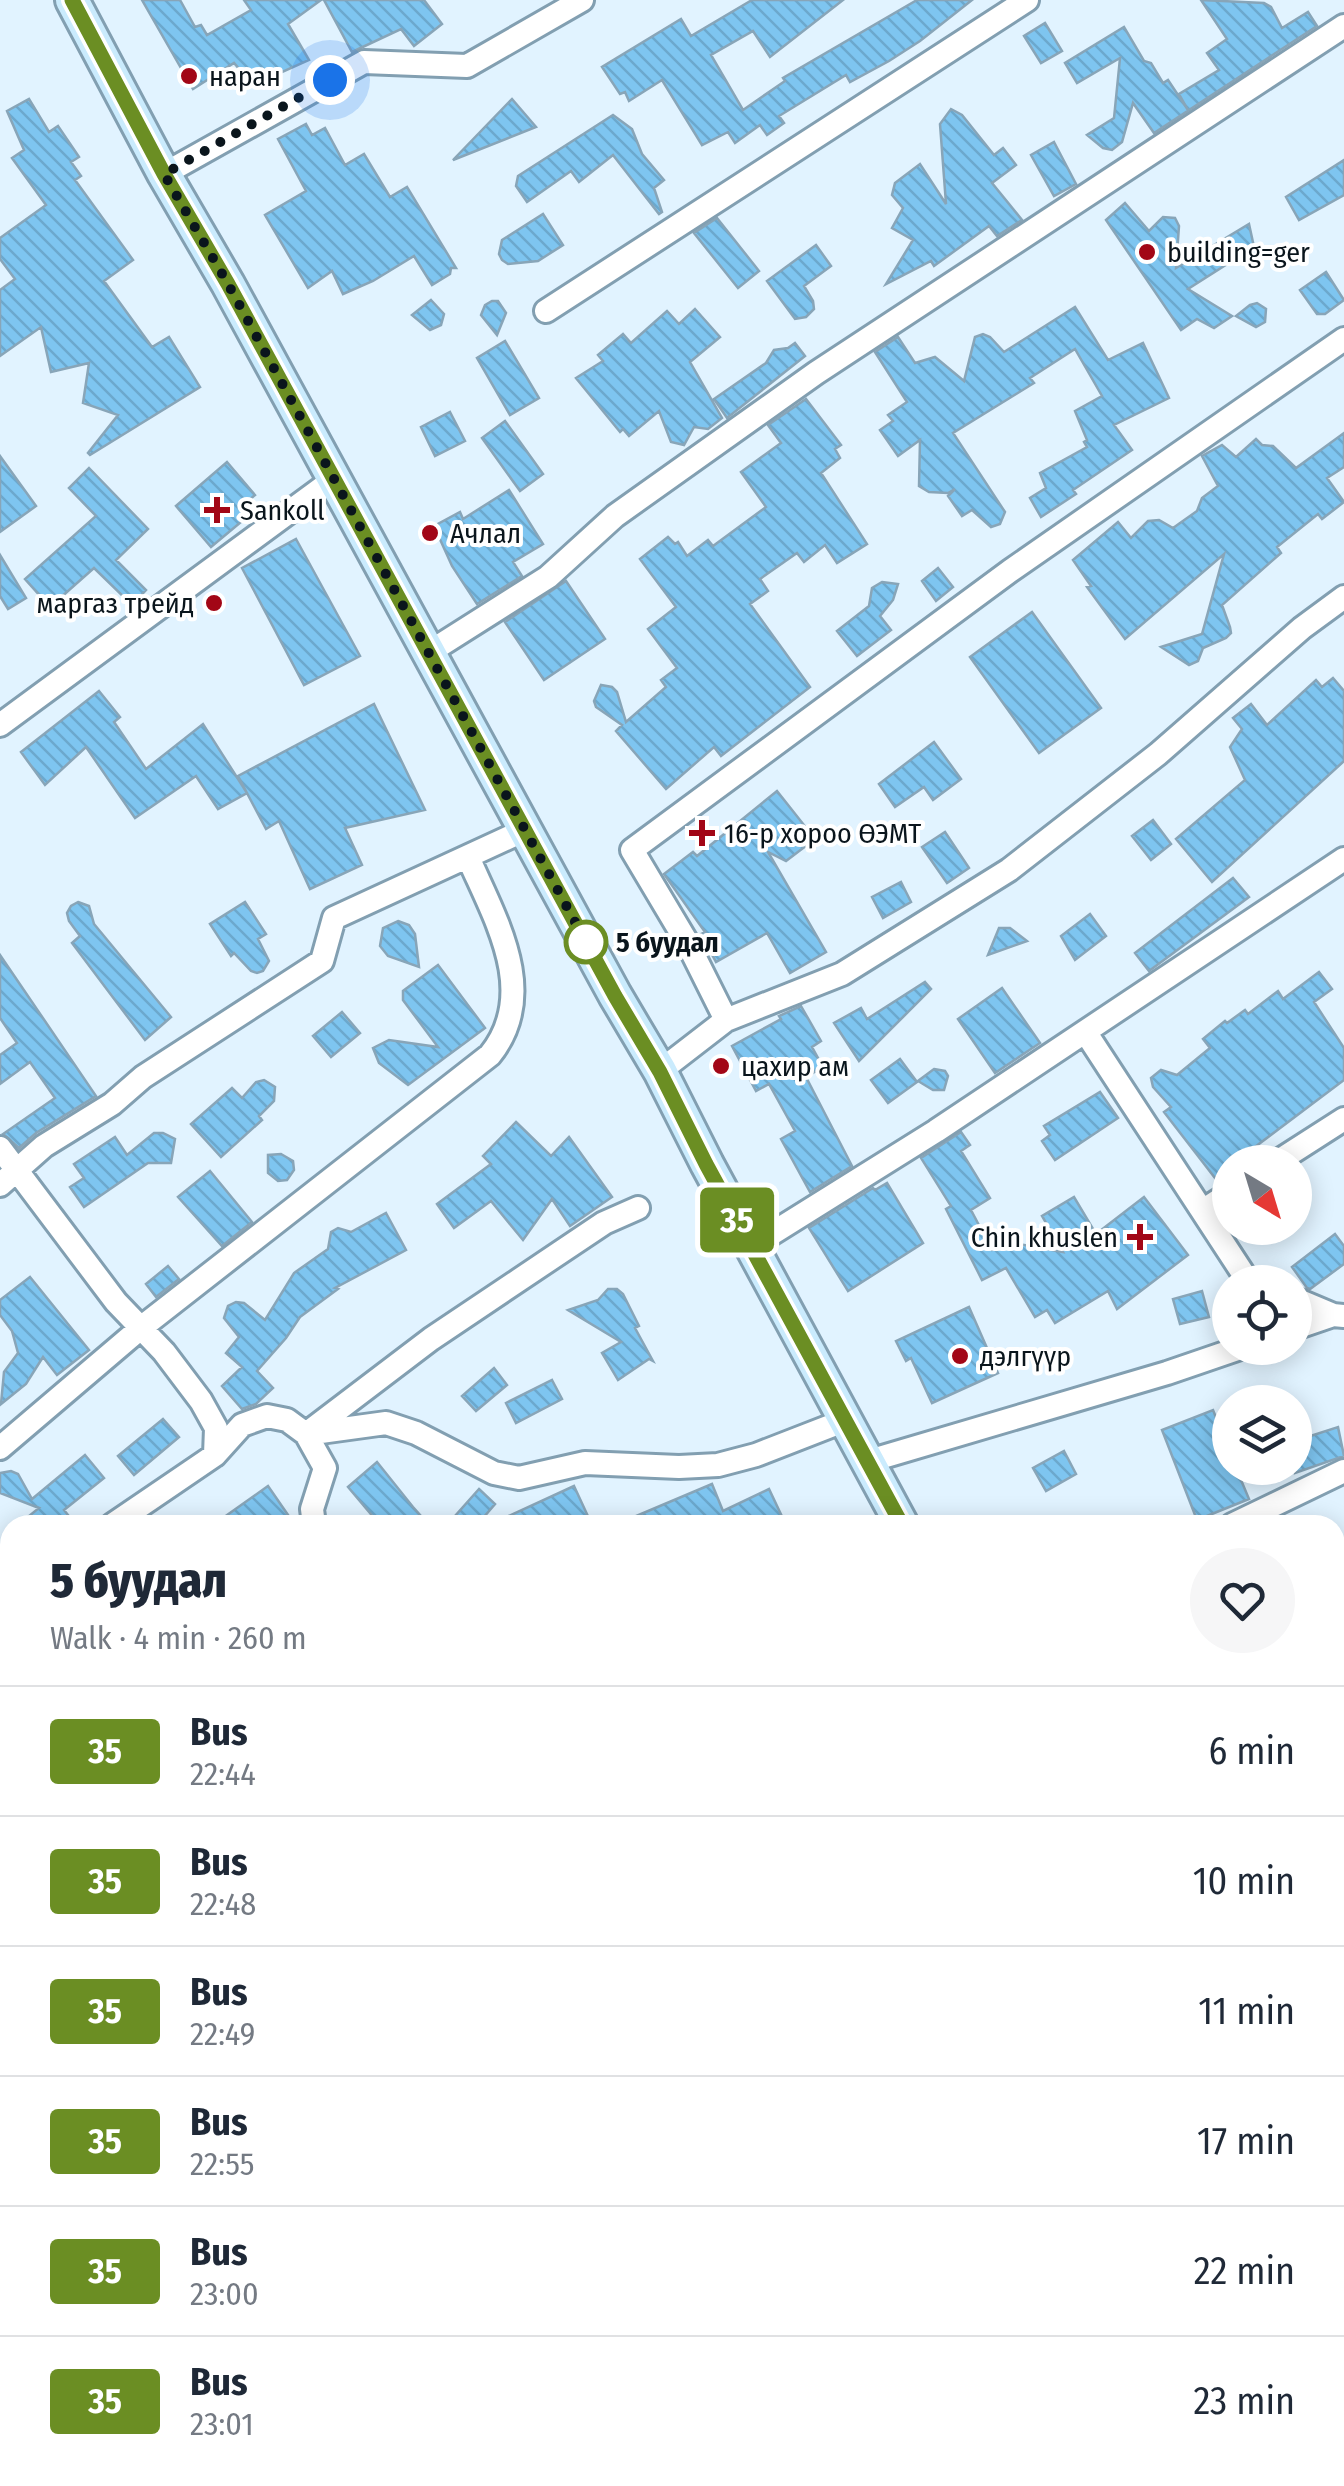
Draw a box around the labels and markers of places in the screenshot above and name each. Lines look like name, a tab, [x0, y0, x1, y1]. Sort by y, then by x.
place label: наран	[209, 60, 281, 93]
marker: наран	[178, 65, 200, 87]
place label: building=ger	[1167, 236, 1310, 269]
marker: building=ger	[1136, 241, 1158, 263]
place label: Sankoll	[240, 494, 325, 527]
marker: Sankoll	[204, 497, 230, 523]
place label: Ачлал	[450, 517, 521, 550]
marker: Ачлал	[419, 522, 441, 544]
place label: маргаз трейд	[37, 587, 194, 620]
marker: маргаз трейд	[203, 592, 225, 614]
place label: 16-р хороо ӨЭМТ	[724, 817, 921, 850]
marker: 16-р хороо ӨЭМТ	[689, 820, 715, 846]
marker: 5 буудал	[565, 921, 607, 963]
place label: 5 буудал	[616, 926, 719, 959]
place label: цахир ам	[741, 1050, 849, 1083]
marker: цахир ам	[710, 1055, 732, 1077]
place label: Chin khuslen	[971, 1221, 1118, 1254]
marker: Chin khuslen	[1127, 1224, 1153, 1250]
place label: дэлгүүр	[980, 1340, 1071, 1373]
marker: дэлгүүр	[949, 1345, 971, 1367]

